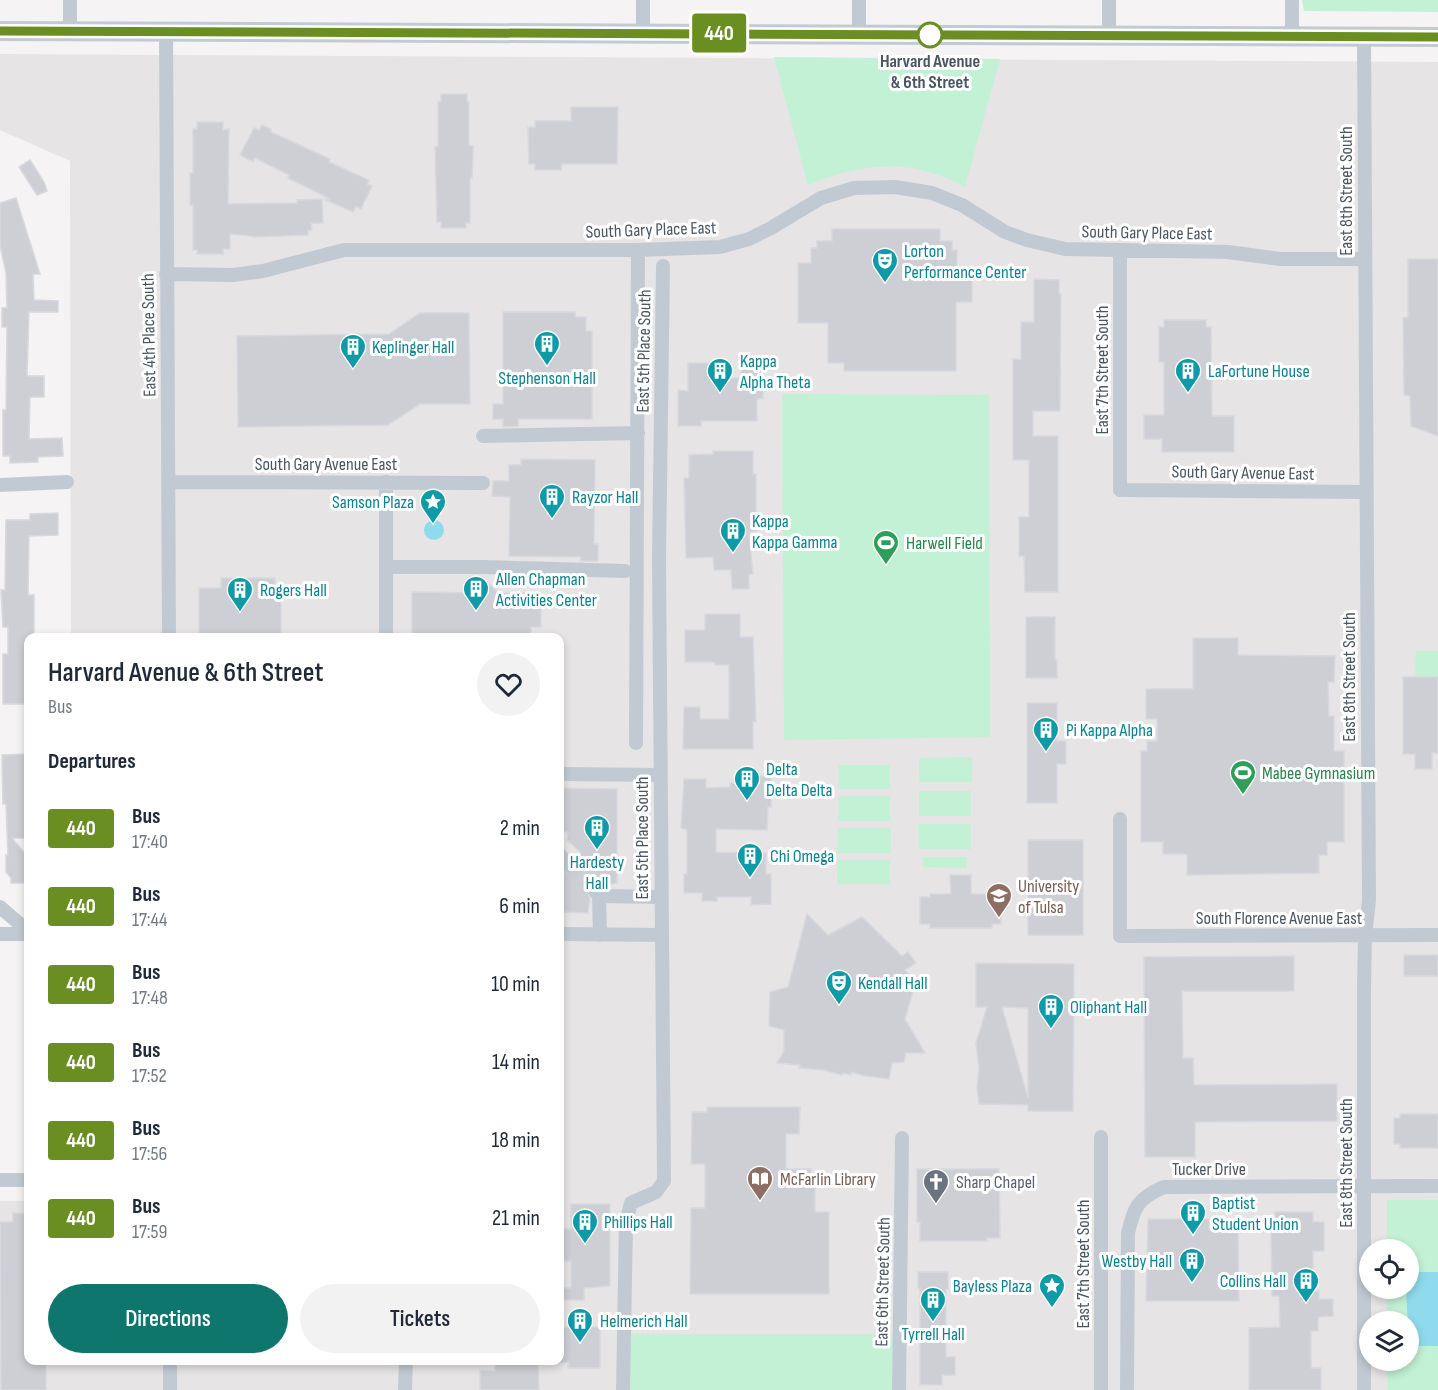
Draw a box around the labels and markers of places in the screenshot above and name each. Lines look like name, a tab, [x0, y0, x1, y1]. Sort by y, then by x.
marker: Harvard Avenue & 6th Street	[917, 22, 943, 48]
place label: Harvard Avenue & 6th Street	[880, 51, 980, 93]
place label: Lorton Performance Center	[904, 241, 1026, 283]
theatre icon: Lorton Performance Center	[870, 246, 900, 284]
building icon: Stephenson Hall	[532, 329, 562, 367]
building icon: Keplinger Hall	[338, 332, 368, 370]
place label: Keplinger Hall	[372, 337, 454, 358]
place label: Kappa Alpha Theta	[739, 351, 811, 393]
building icon: Kappa Alpha Theta	[705, 356, 735, 394]
building icon: LaFortune House	[1173, 356, 1203, 394]
place label: LaFortune House	[1208, 361, 1310, 382]
place label: Stephenson Hall	[498, 368, 596, 389]
building icon: Rayzor Hall	[537, 482, 567, 520]
place icon: Samson Plaza	[418, 487, 448, 525]
place label: Rayzor Hall	[572, 487, 638, 508]
place label: Samson Plaza	[332, 492, 414, 513]
place label: Kappa Kappa Gamma	[752, 511, 838, 553]
building icon: Kappa Kappa Gamma	[718, 516, 748, 554]
sports icon: Harwell Field	[871, 528, 901, 566]
place label: Harwell Field	[906, 533, 983, 554]
place label: Allen Chapman Activities Center	[495, 569, 597, 611]
building icon: Allen Chapman Activities Center	[461, 574, 491, 612]
building icon: Rogers Hall	[225, 575, 255, 613]
place label: Rogers Hall	[260, 580, 327, 601]
building icon: Pi Kappa Alpha	[1031, 715, 1061, 753]
place label: Pi Kappa Alpha	[1066, 720, 1153, 741]
sports icon: Mabee Gymnasium	[1228, 758, 1258, 796]
place label: Delta Delta Delta	[766, 759, 832, 801]
place label: Mabee Gymnasium	[1262, 763, 1375, 784]
building icon: Delta Delta Delta	[732, 764, 762, 802]
building icon: Hardesty Hall	[582, 813, 612, 851]
building icon: Chi Omega	[735, 841, 765, 879]
place label: Chi Omega	[770, 846, 834, 867]
place label: Hardesty Hall	[570, 852, 624, 894]
place label: University of Tulsa	[1018, 876, 1079, 918]
school or university icon: University of Tulsa	[984, 881, 1014, 919]
theatre icon: Kendall Hall	[824, 968, 854, 1006]
place label: Kendall Hall	[858, 973, 928, 994]
building icon: Oliphant Hall	[1036, 992, 1066, 1030]
place label: Oliphant Hall	[1070, 997, 1147, 1018]
library icon: McFarlin Library	[745, 1164, 775, 1202]
church icon: Sharp Chapel	[921, 1167, 951, 1205]
place label: McFarlin Library	[780, 1169, 876, 1190]
place label: Sharp Chapel	[956, 1172, 1035, 1193]
place label: Baptist Student Union	[1212, 1193, 1299, 1235]
building icon: Baptist Student Union	[1178, 1198, 1208, 1236]
building icon: Phillips Hall	[570, 1207, 600, 1245]
place label: Phillips Hall	[604, 1212, 673, 1233]
building icon: Westby Hall	[1177, 1246, 1207, 1284]
place label: Westby Hall	[1101, 1251, 1172, 1272]
building icon: Collins Hall	[1291, 1266, 1321, 1304]
place icon: Bayless Plaza	[1037, 1271, 1067, 1309]
place label: Collins Hall	[1220, 1271, 1286, 1292]
place label: Bayless Plaza	[953, 1276, 1032, 1297]
building icon: Tyrrell Hall	[918, 1285, 948, 1323]
building icon: Helmerich Hall	[565, 1306, 595, 1344]
place label: Helmerich Hall	[600, 1311, 688, 1332]
place label: Tyrrell Hall	[901, 1324, 965, 1345]

